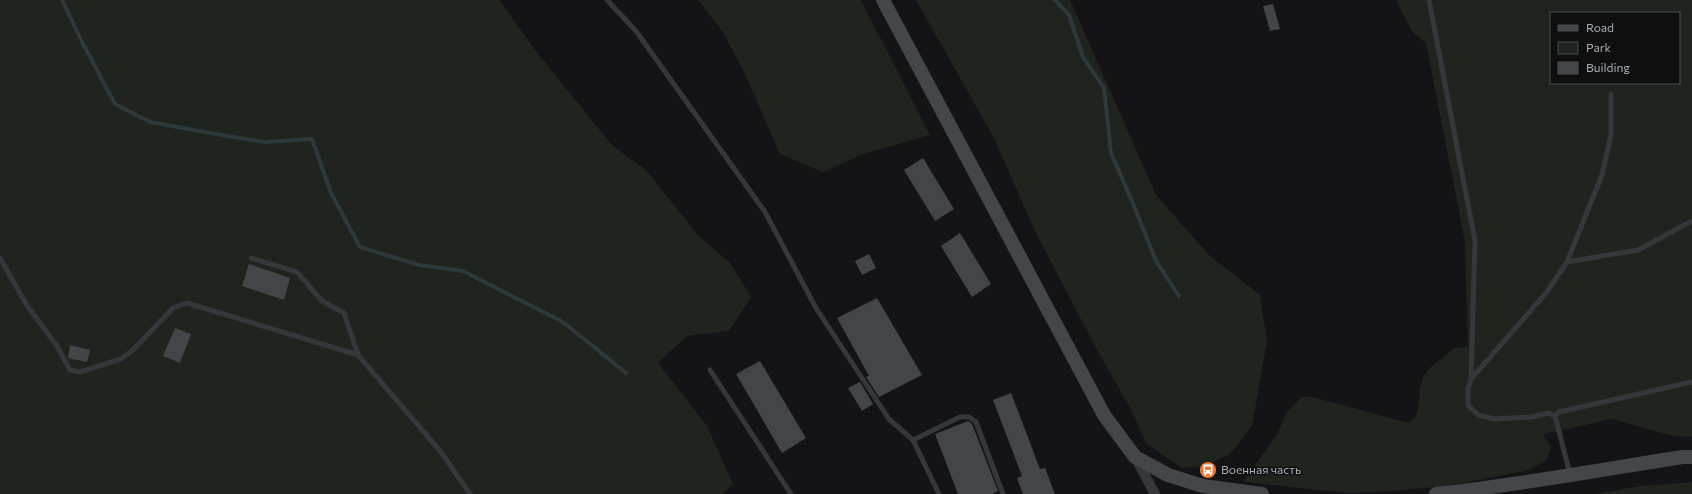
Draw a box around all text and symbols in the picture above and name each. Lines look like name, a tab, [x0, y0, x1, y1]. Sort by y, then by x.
legend	[1550, 12, 1680, 84]
text: Road	[1586, 20, 1614, 34]
text: Park	[1586, 40, 1612, 54]
text: Building	[1586, 60, 1630, 74]
bus stop icon: Военная часть	[1198, 460, 1218, 480]
place label: Военная часть	[1221, 462, 1301, 476]

